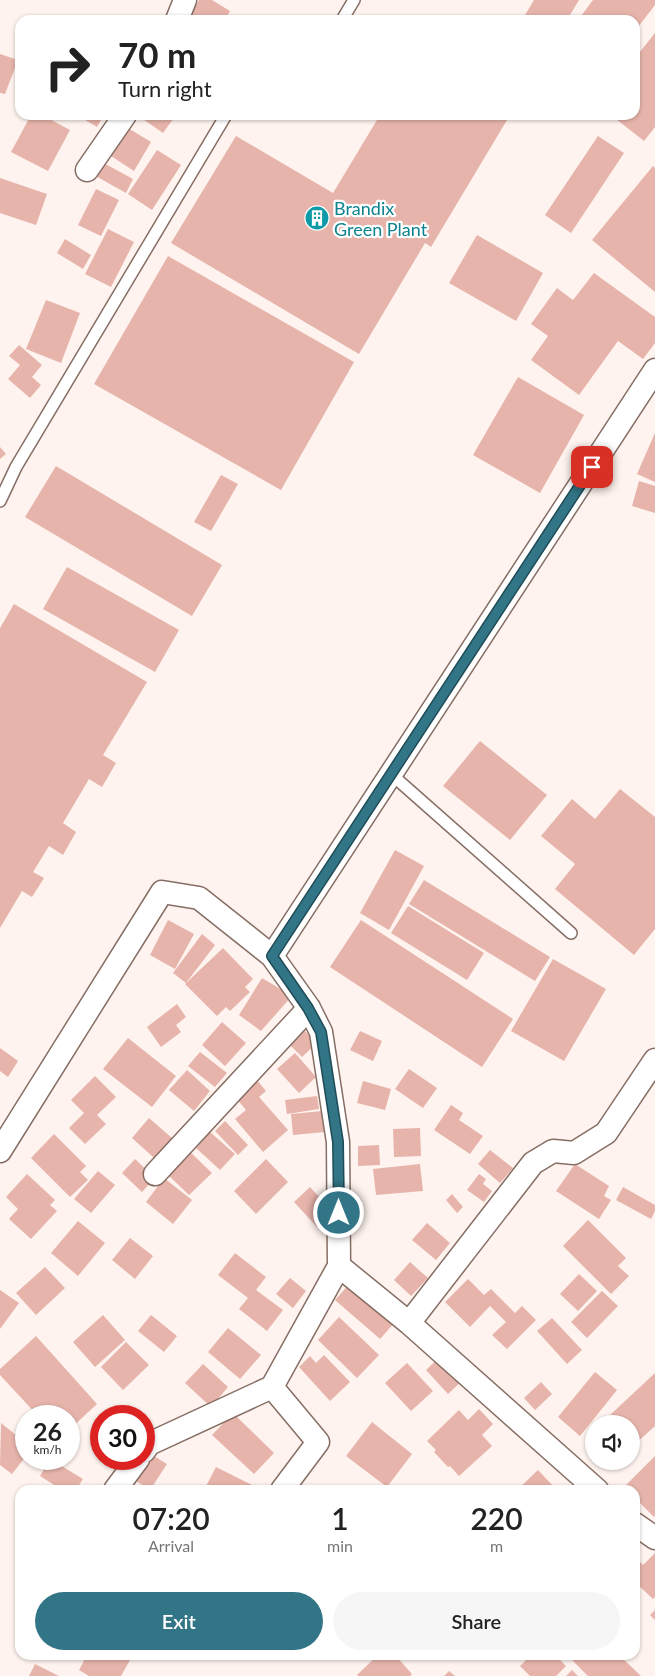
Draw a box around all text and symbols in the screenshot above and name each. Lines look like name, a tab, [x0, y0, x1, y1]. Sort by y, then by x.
text: 70 m	[118, 33, 196, 75]
icon: right	[35, 35, 100, 100]
text: Turn right	[118, 75, 212, 102]
place label: Brandix Green Plant	[334, 197, 428, 240]
building icon: Brandix Green Plant	[304, 205, 330, 231]
pin	[571, 446, 613, 488]
icon: arrive	[578, 453, 606, 481]
position arrow	[312, 1186, 364, 1238]
speed limit sign: 30	[90, 1405, 155, 1470]
map controls	[585, 1415, 640, 1470]
button: sound	[585, 1415, 640, 1470]
text: 26	[33, 1416, 62, 1446]
text: km/h	[33, 1442, 62, 1457]
text: 07:20	[132, 1500, 210, 1536]
text: 1	[331, 1500, 349, 1536]
text: 220	[470, 1500, 523, 1536]
text: Arrival	[148, 1536, 194, 1555]
text: min	[327, 1536, 353, 1555]
text: m	[490, 1536, 503, 1555]
button: Exit	[35, 1592, 323, 1650]
button: Share	[333, 1592, 620, 1650]

